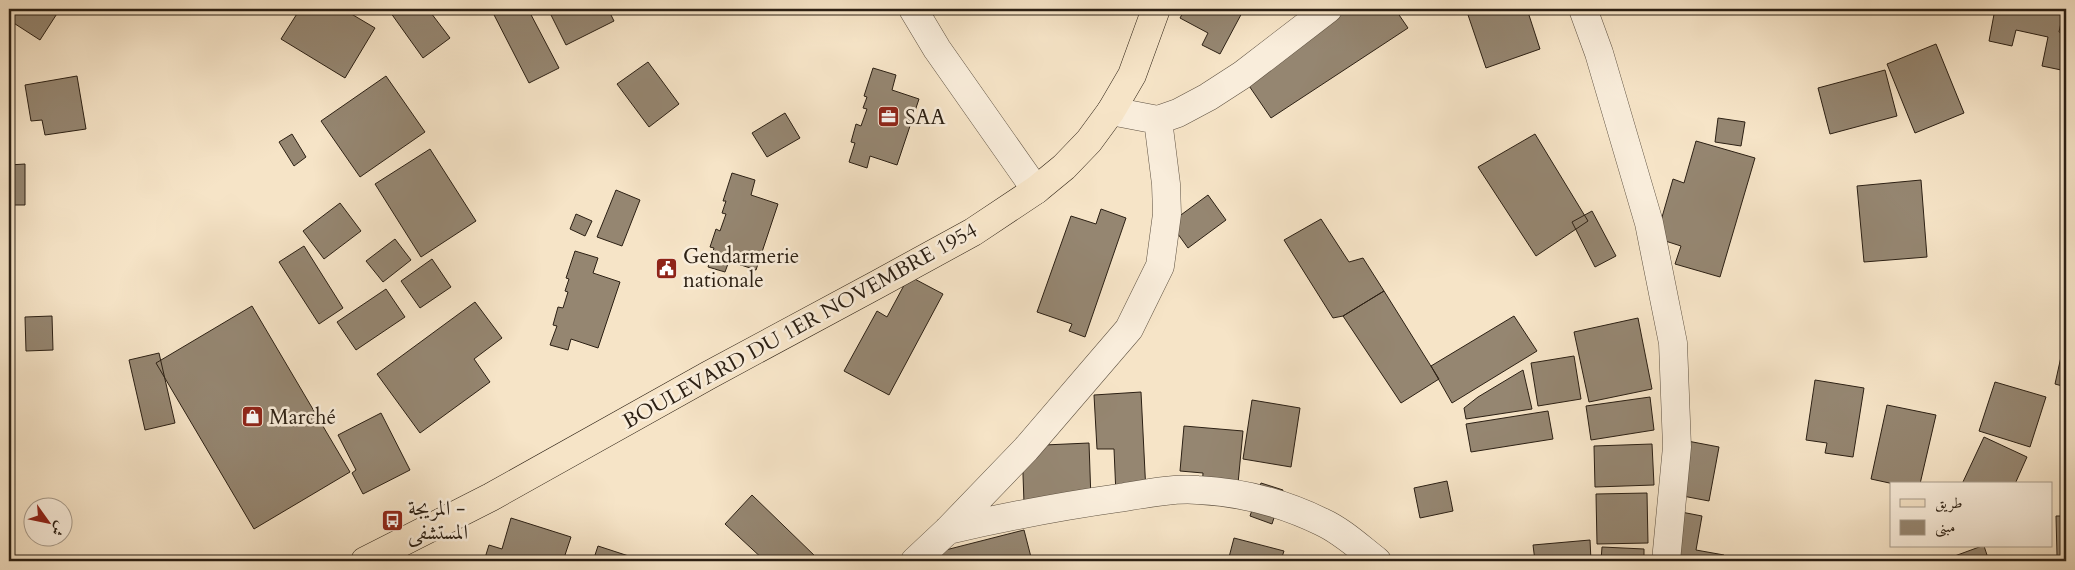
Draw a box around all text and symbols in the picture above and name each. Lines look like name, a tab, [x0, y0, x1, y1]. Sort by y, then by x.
place label: SAA	[905, 103, 945, 132]
office icon: SAA	[877, 105, 901, 129]
street label: BOULEVARD DU 1ER NOVEMBRE 1954	[617, 216, 983, 436]
place label: Gendarmerie nationale	[683, 242, 799, 295]
public building icon: Gendarmerie nationale	[655, 256, 679, 280]
place label: Marché	[269, 403, 336, 432]
shop icon: Marché	[241, 405, 265, 429]
legend	[1890, 482, 2052, 548]
text: طريق	[1935, 493, 1962, 513]
place label: المريجة - المستشفى	[408, 494, 468, 547]
north arrow	[22, 498, 72, 548]
bus stop icon: المريجة - المستشفى	[380, 508, 404, 532]
text: مبنى	[1935, 517, 1955, 538]
text: ش	[47, 518, 70, 540]

